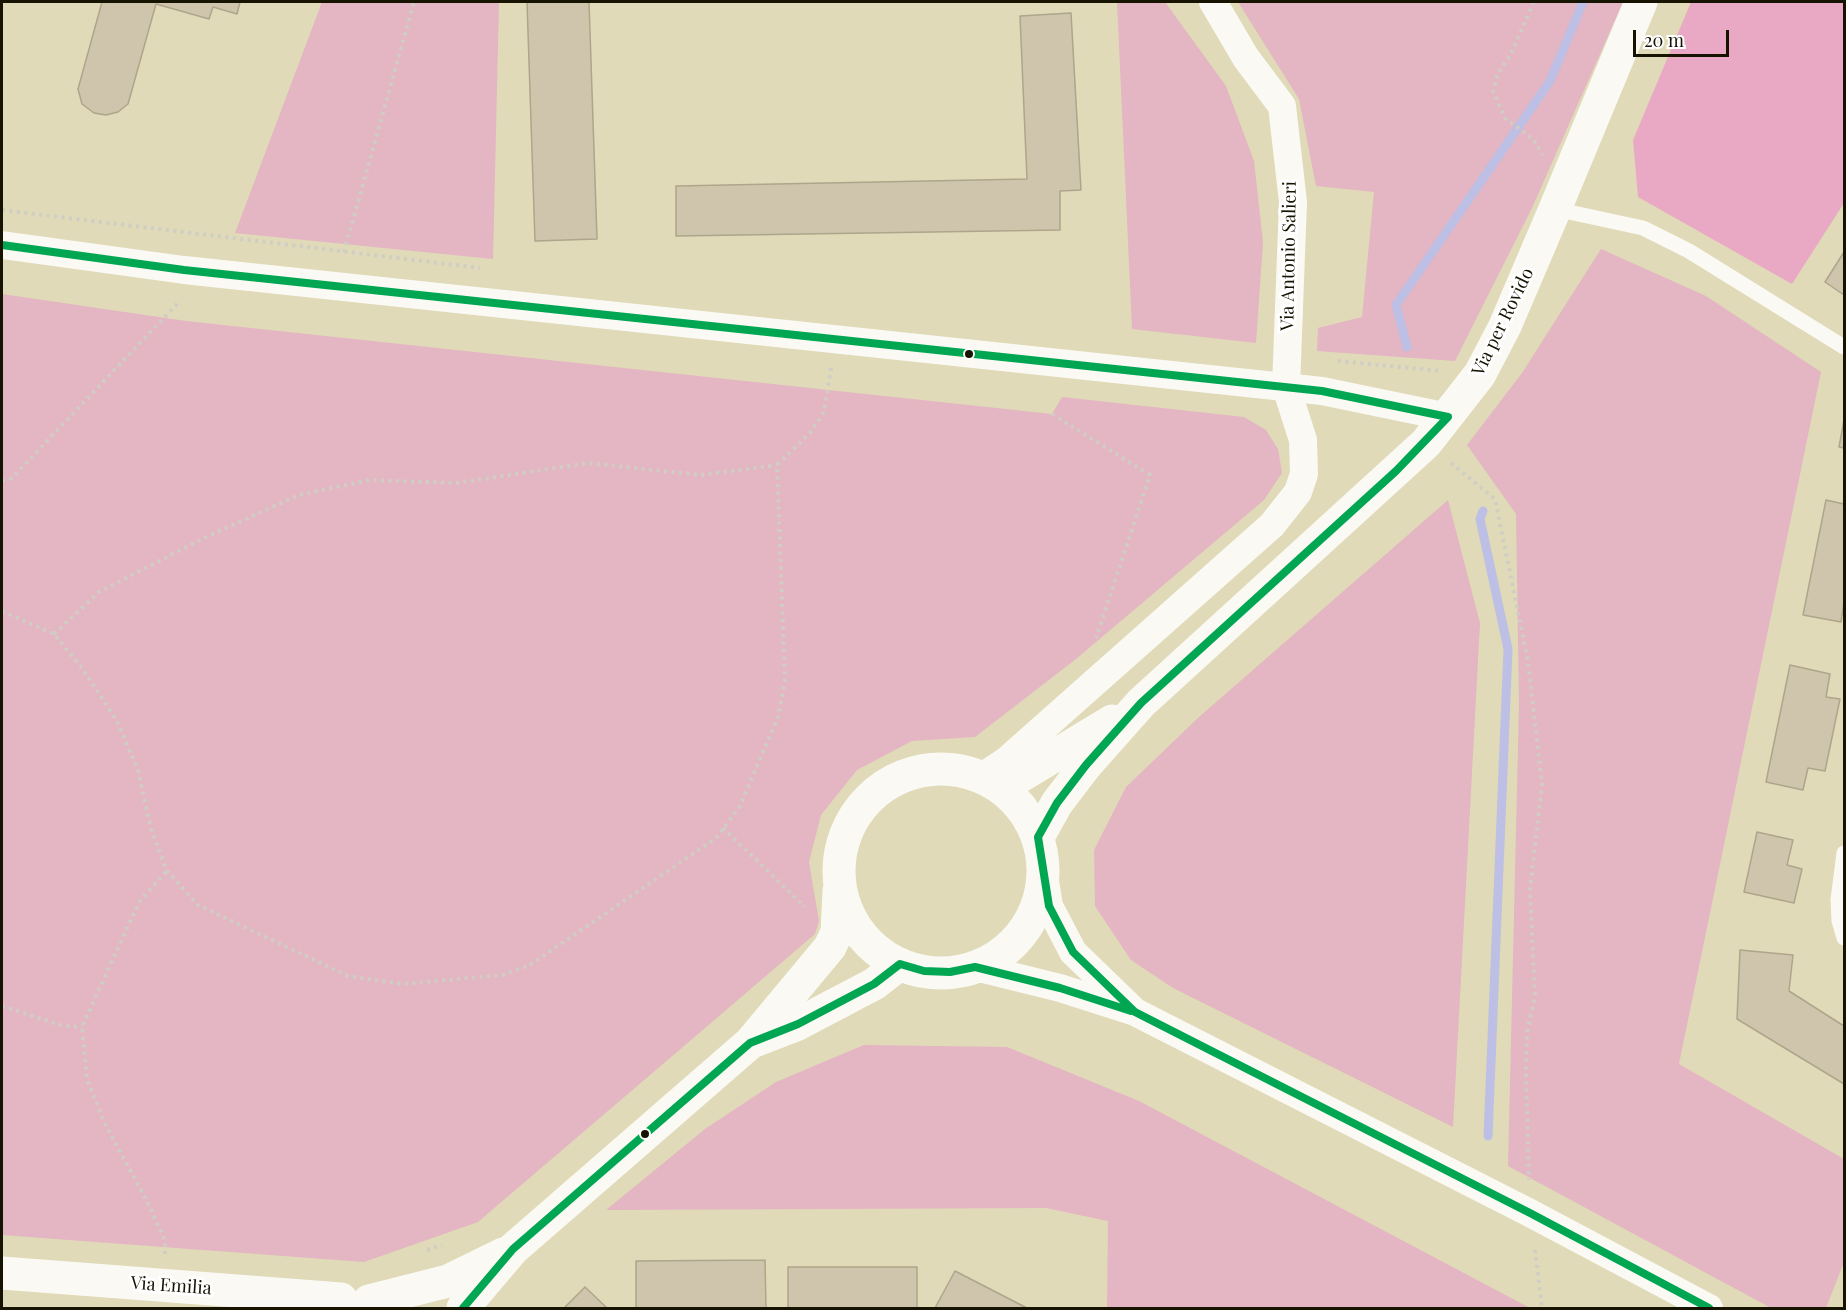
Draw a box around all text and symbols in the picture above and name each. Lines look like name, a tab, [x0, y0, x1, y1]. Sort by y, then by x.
scale bar	[1636, 18, 1732, 56]
text: 20 m	[1644, 28, 1684, 52]
street label: Via Antonio Salieri	[1277, 181, 1301, 331]
street label: Via per Rovido	[1468, 265, 1538, 379]
unlabelled marker	[963, 348, 975, 360]
unlabelled marker	[639, 1128, 651, 1140]
street label: Via Emilia	[130, 1272, 212, 1300]

